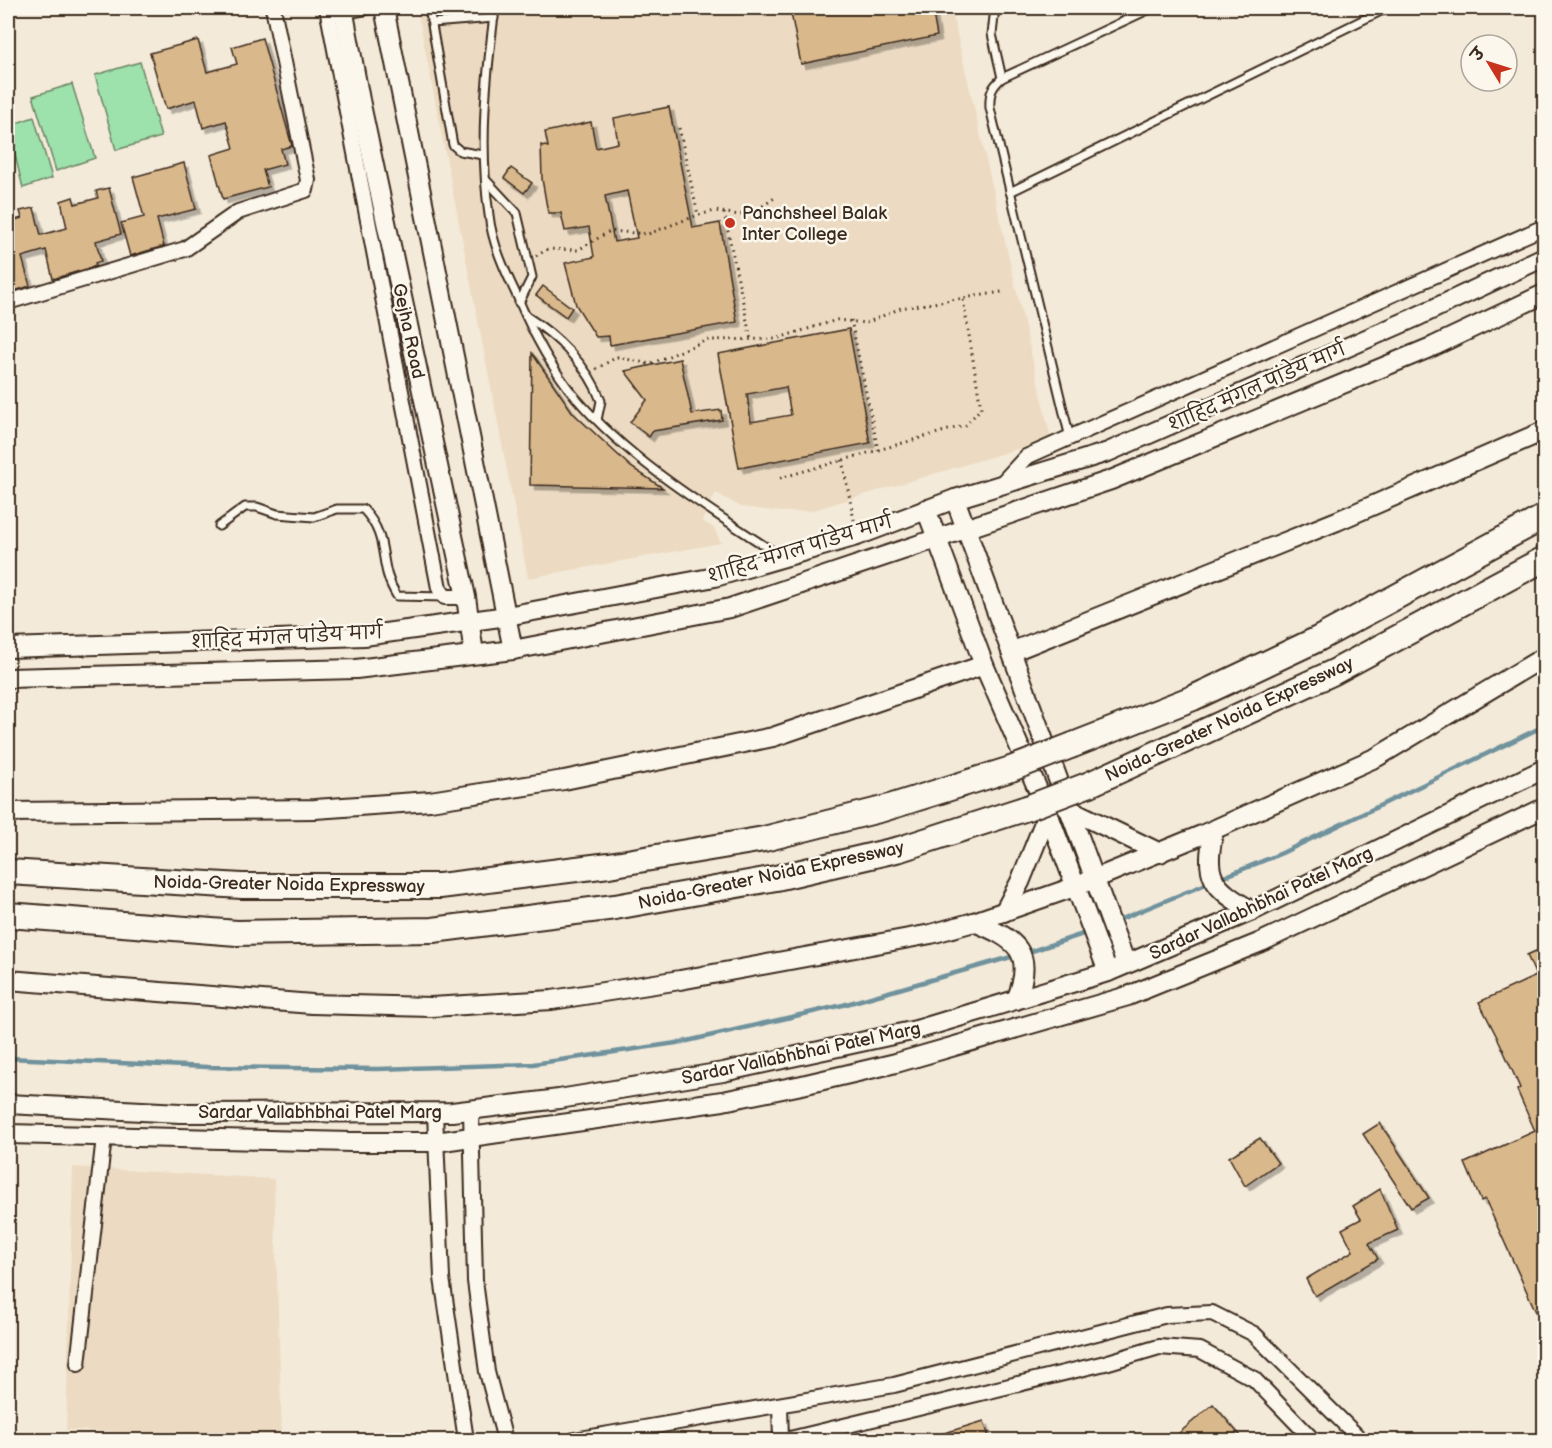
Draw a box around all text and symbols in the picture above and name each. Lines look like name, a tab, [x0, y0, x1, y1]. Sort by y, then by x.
north arrow	[1459, 33, 1519, 93]
text: उ	[1466, 44, 1490, 66]
place label: Panchsheel Balak Inter College	[742, 203, 887, 245]
marker: Panchsheel Balak Inter College	[723, 216, 737, 230]
street label: Gejha Road	[388, 281, 429, 381]
street label: शाहिद मंगल पांडेय मार्ग	[1163, 333, 1350, 436]
street label: शाहिद मंगल पांडेय मार्ग	[703, 505, 896, 588]
street label: शाहिद मंगल पांडेय मार्ग	[190, 616, 385, 653]
street label: Noida-Greater Noida Expressway	[1102, 652, 1357, 786]
street label: Noida-Greater Noida Expressway	[636, 837, 907, 914]
street label: Sardar Vallabhbhai Patel Marg	[1146, 842, 1376, 964]
street label: Noida-Greater Noida Expressway	[153, 872, 426, 897]
street label: Sardar Vallabhbhai Patel Marg	[680, 1018, 922, 1089]
street label: Sardar Vallabhbhai Patel Marg	[198, 1102, 442, 1123]

